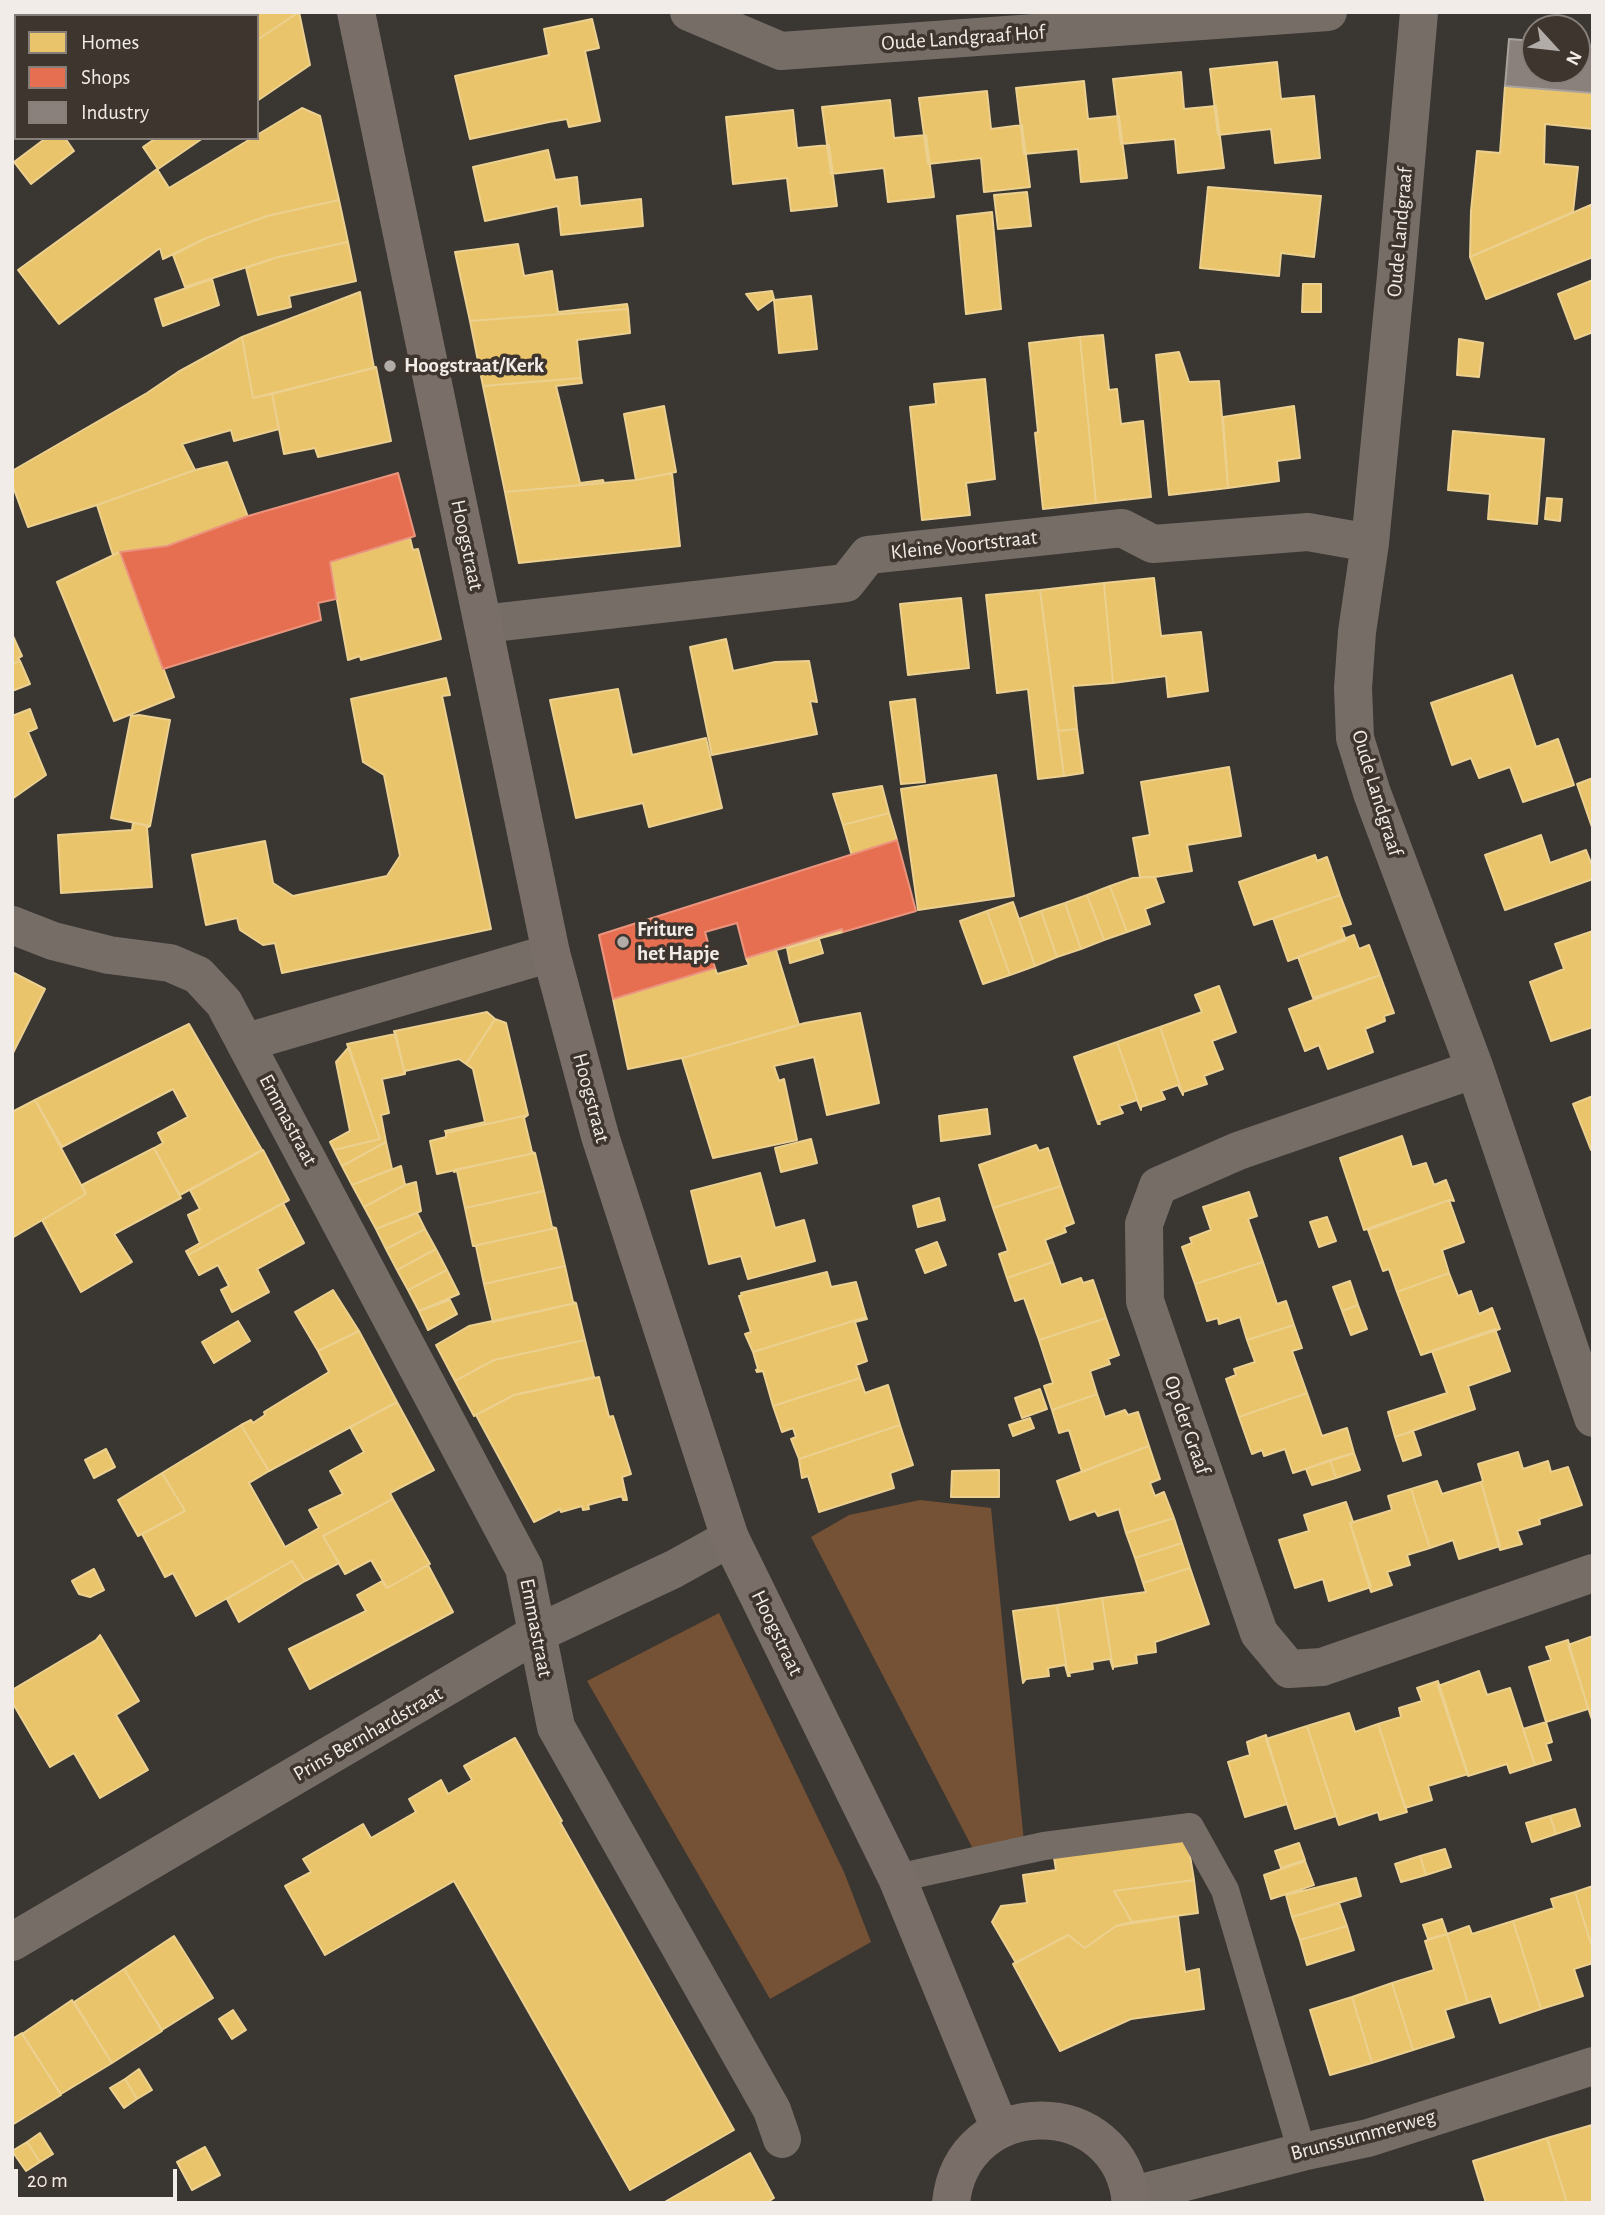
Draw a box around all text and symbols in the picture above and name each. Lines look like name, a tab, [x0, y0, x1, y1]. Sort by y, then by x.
legend	[14, 14, 259, 140]
north arrow	[1521, 14, 1591, 84]
street label: Oude Landgraaf Hof	[880, 20, 1046, 56]
text: Homes	[81, 32, 139, 53]
text: N	[1562, 48, 1585, 68]
text: Shops	[81, 67, 130, 88]
text: Industry	[81, 102, 149, 123]
street label: Oude Landgraaf	[1382, 166, 1418, 298]
place label: Hoogstraat/Kerk	[404, 353, 544, 379]
marker: Hoogstraat/Kerk	[382, 358, 398, 374]
street label: Hoogstraat	[445, 497, 489, 593]
street label: Kleine Voortstraat	[889, 525, 1039, 565]
street label: Oude Landgraaf	[1346, 727, 1408, 859]
place label: Friture het Hapje	[637, 917, 720, 967]
marker: Friture het Hapje	[615, 934, 631, 950]
street label: Hoogstraat	[567, 1050, 615, 1146]
street label: Emmastraat	[253, 1070, 323, 1170]
street label: Op der Graaf	[1158, 1372, 1216, 1478]
street label: Emmastraat	[514, 1576, 558, 1680]
street label: Hoogstraat	[746, 1586, 808, 1680]
street label: Prins Bernhardstraat	[289, 1681, 447, 1787]
street label: Brunssummerweg	[1288, 2104, 1438, 2166]
scale bar	[18, 2156, 180, 2200]
text: 20 m	[27, 2170, 68, 2191]

